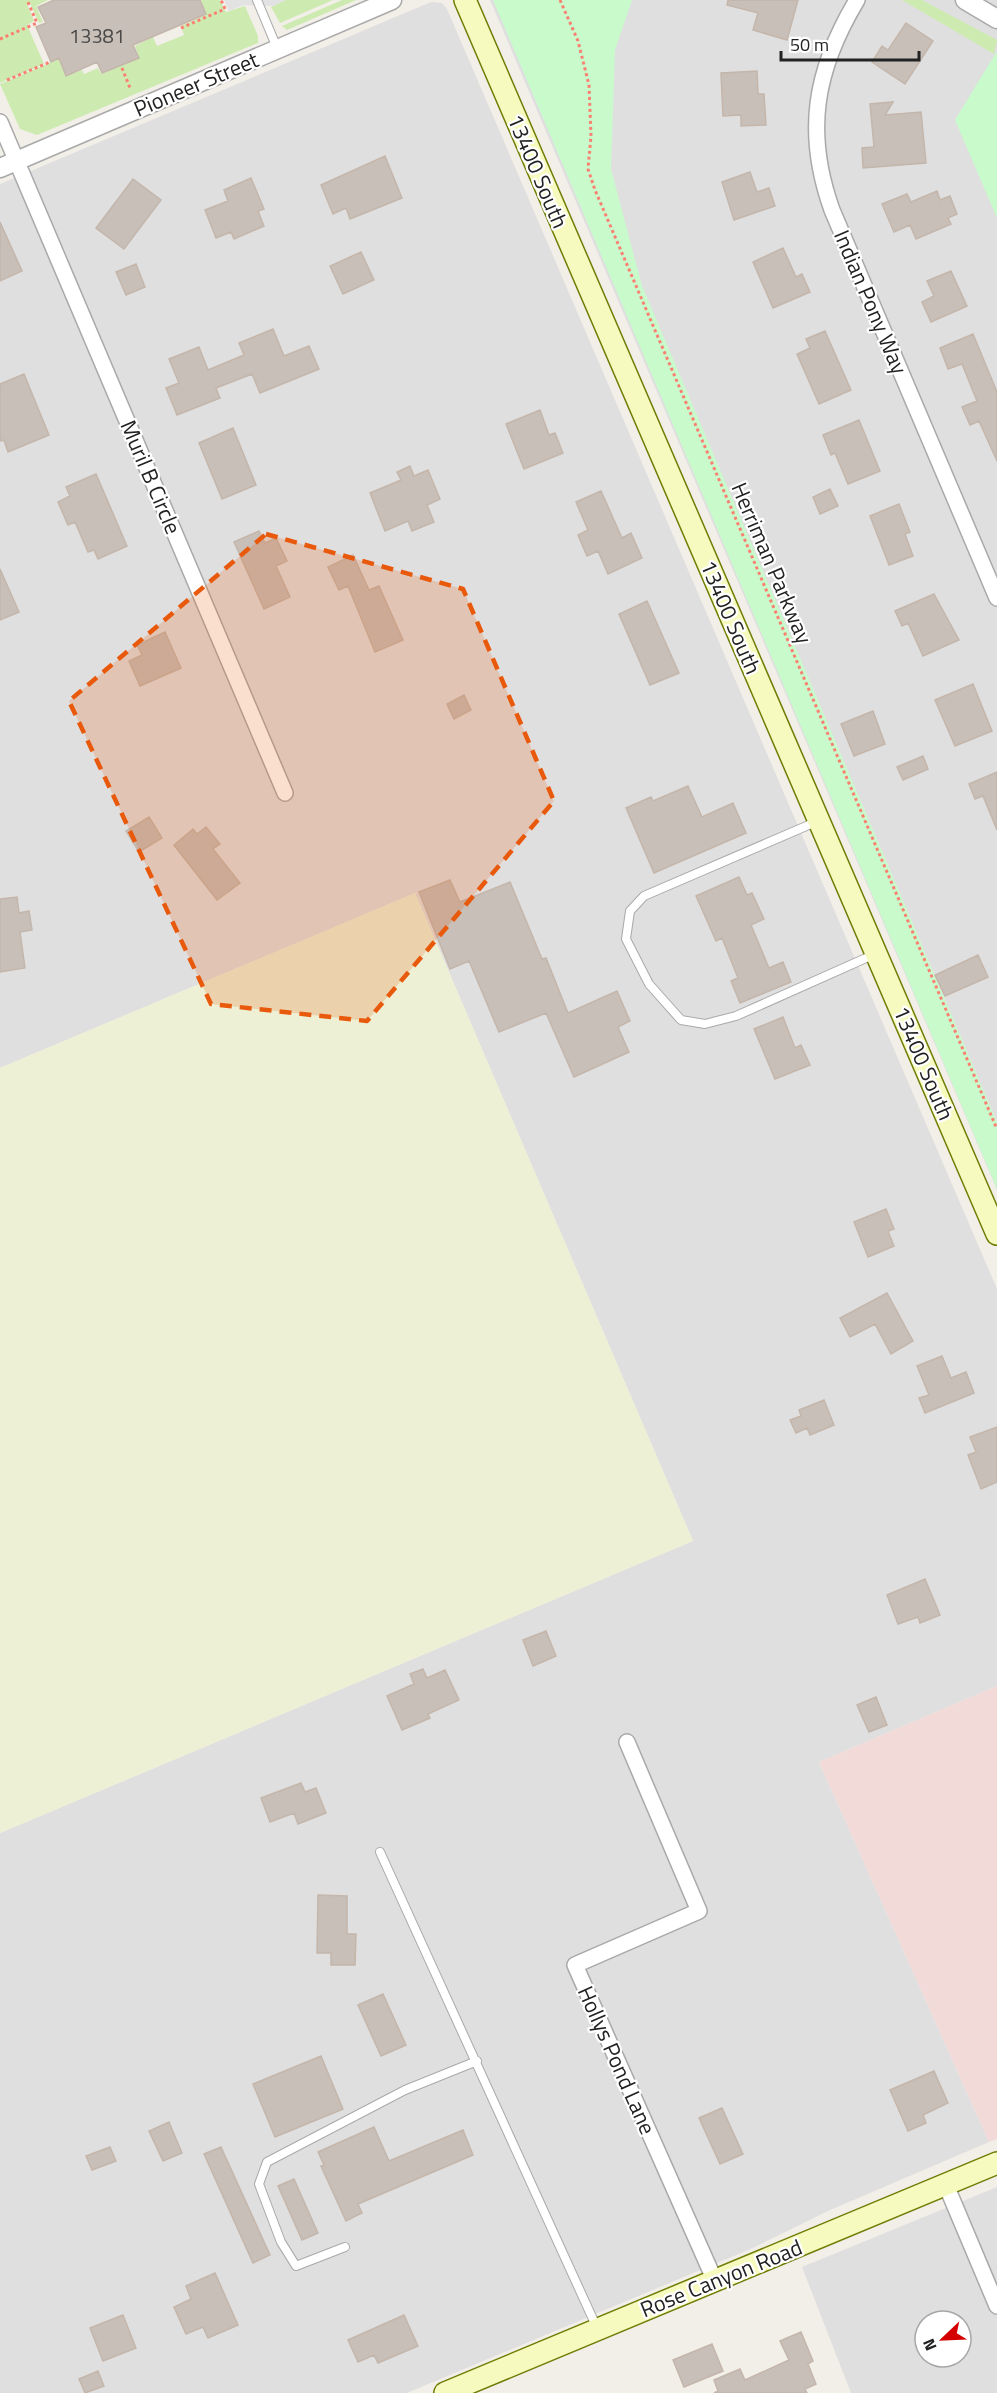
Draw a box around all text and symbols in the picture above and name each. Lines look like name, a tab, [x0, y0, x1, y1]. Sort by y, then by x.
house number: 13381	[69, 20, 125, 51]
scale bar	[781, 24, 919, 62]
text: 50 m	[790, 31, 829, 58]
street label: Pioneer Street	[128, 42, 264, 126]
street label: 13400 South	[499, 109, 577, 233]
street label: Indian Pony Way	[825, 225, 917, 380]
street label: Muril B Circle	[112, 415, 190, 539]
street label: Herriman Parkway	[723, 477, 821, 649]
street label: 13400 South	[692, 555, 770, 679]
street label: 13400 South	[885, 1001, 963, 1125]
street label: Hollys Pond Lane	[569, 1980, 665, 2140]
street label: Rose Canyon Road	[635, 2230, 807, 2326]
north arrow	[913, 2309, 973, 2369]
text: N	[916, 2335, 942, 2355]

